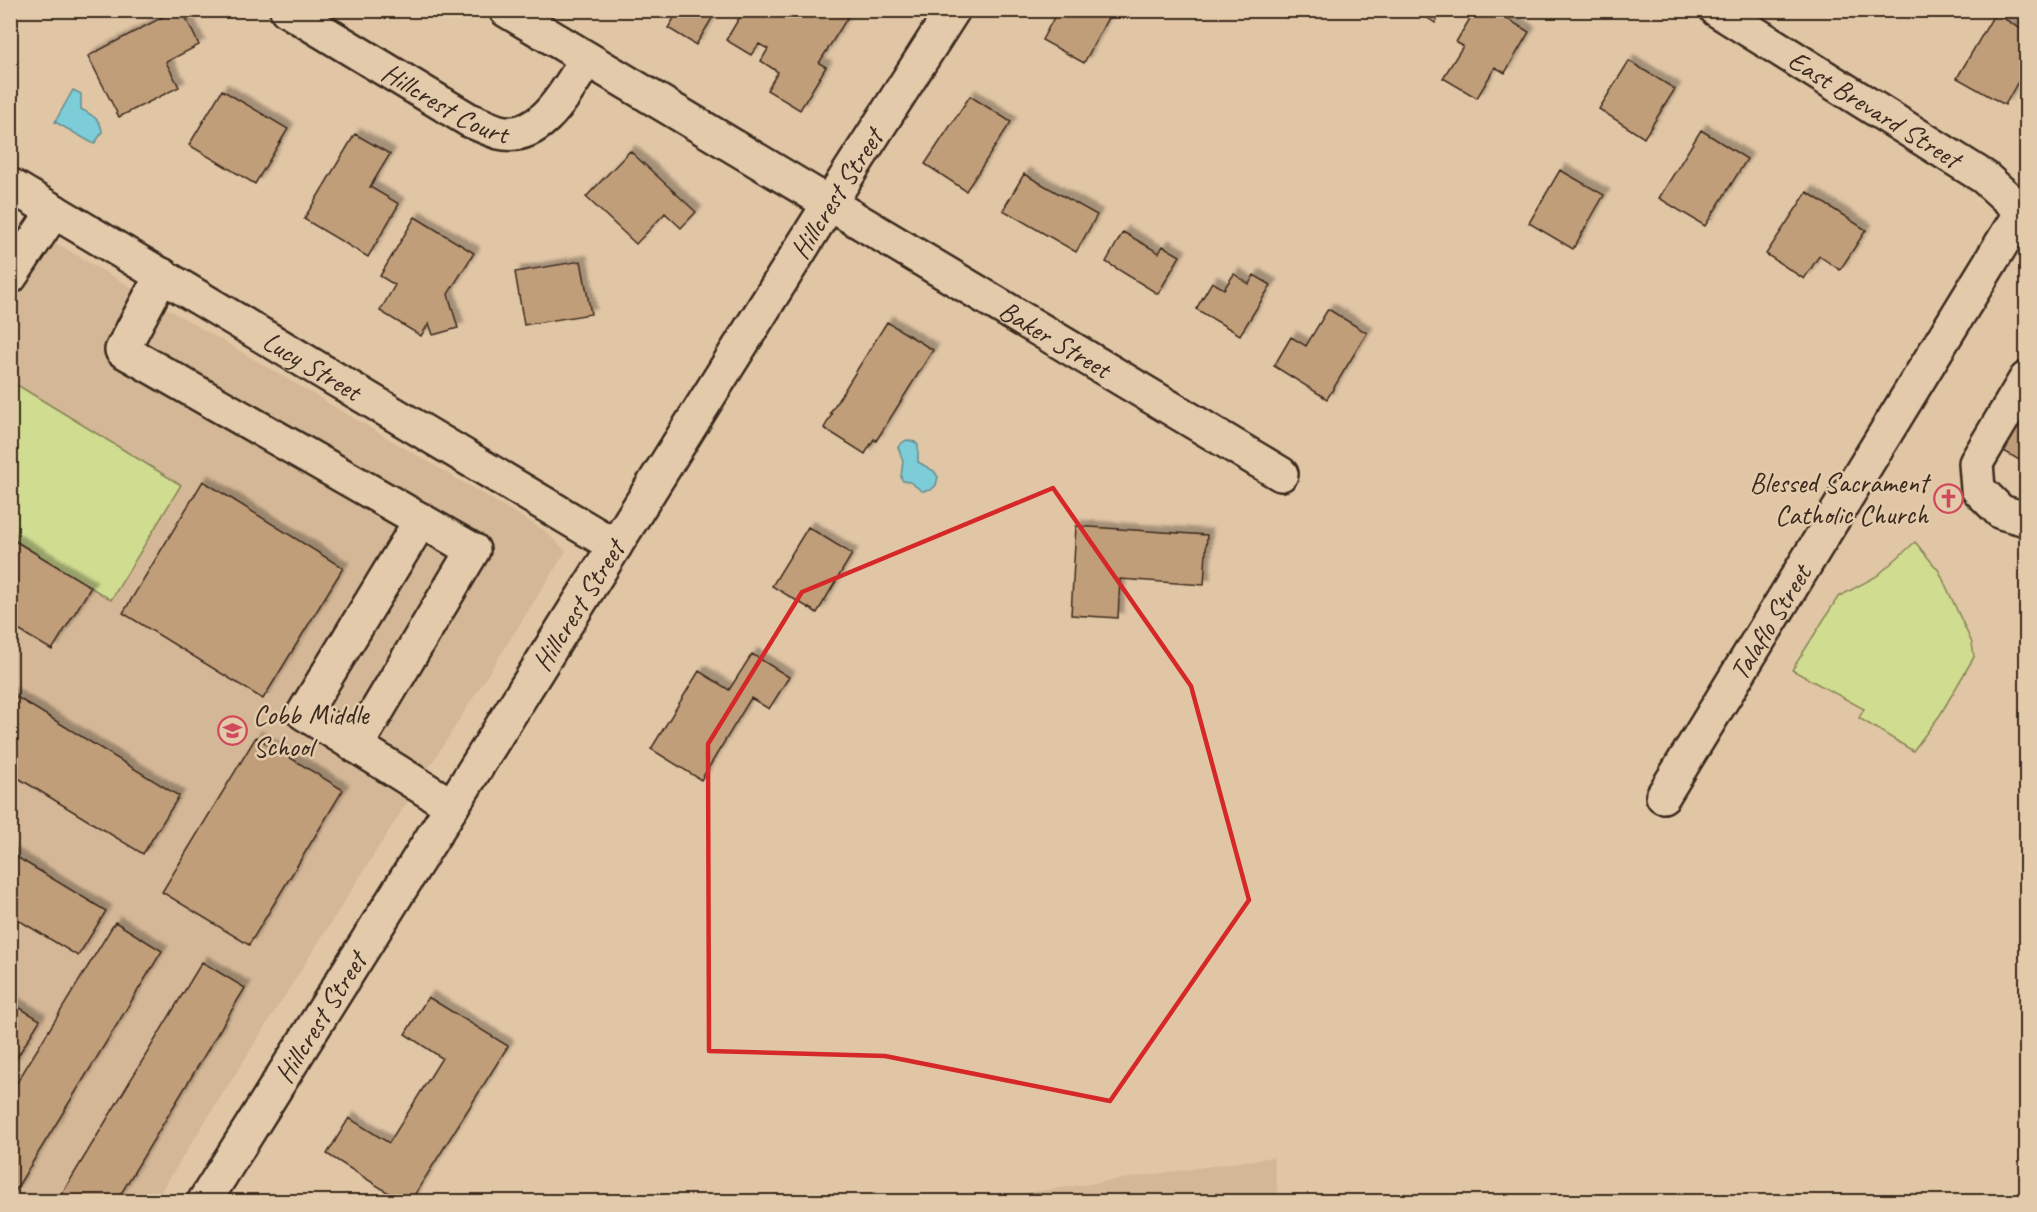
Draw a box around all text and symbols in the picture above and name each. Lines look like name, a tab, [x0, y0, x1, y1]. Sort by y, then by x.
street label: East Brevard Street	[1782, 42, 1970, 177]
street label: Hillcrest Court	[376, 54, 513, 151]
street label: Hillcrest Street	[782, 119, 892, 265]
street label: Baker Street	[993, 292, 1119, 387]
street label: Lucy Street	[257, 323, 370, 409]
place label: Blessed Sacrament Catholic Church	[1749, 465, 1932, 532]
church icon: Blessed Sacrament Catholic Church	[1933, 482, 1965, 514]
street label: Hillcrest Street	[524, 531, 633, 677]
street label: Talaflo Street	[1721, 556, 1820, 686]
place label: Cobb Middle School	[253, 697, 370, 764]
school or university icon: Cobb Middle School	[216, 714, 248, 746]
street label: Hillcrest Street	[266, 942, 376, 1089]

